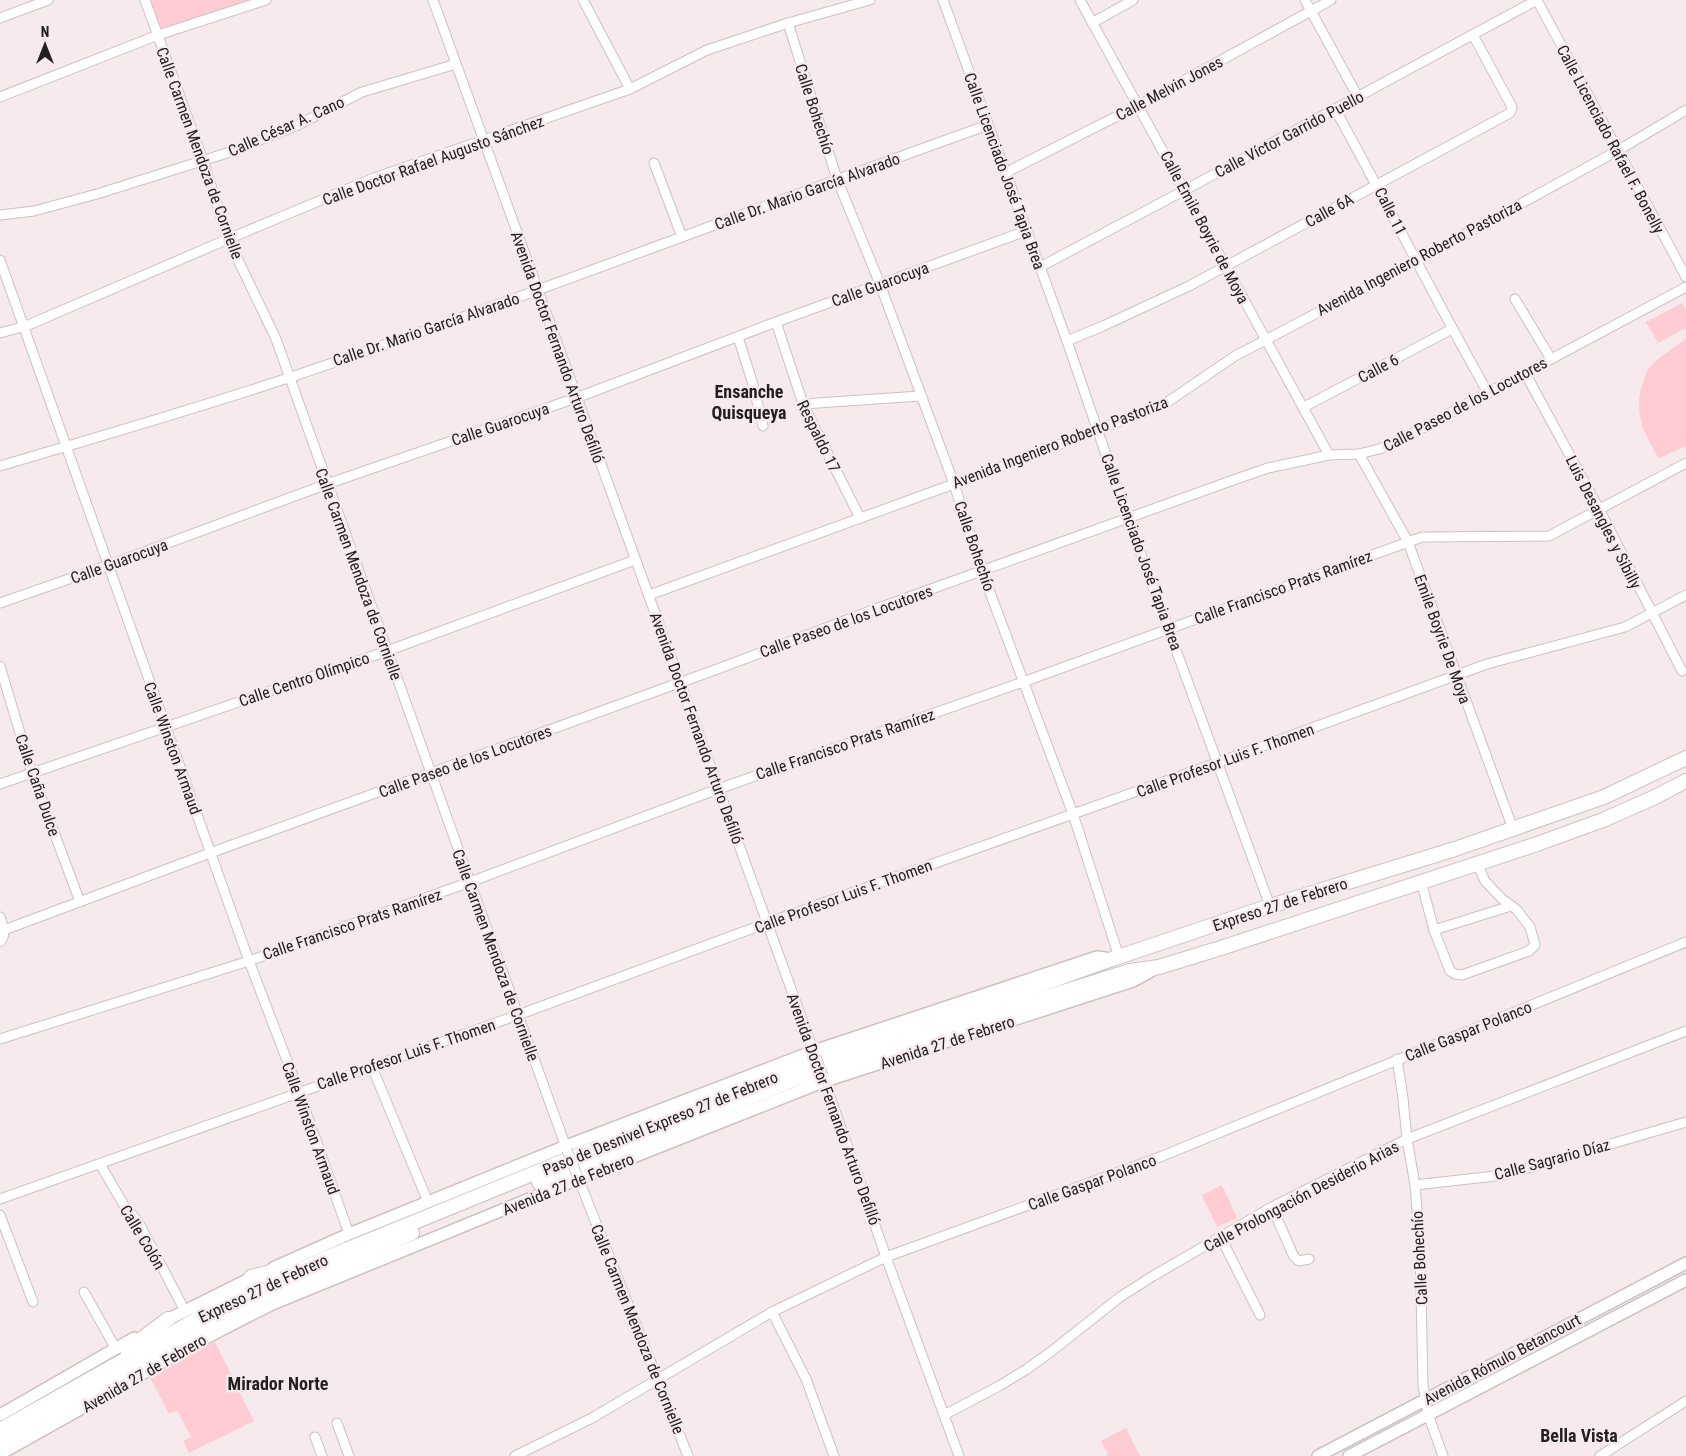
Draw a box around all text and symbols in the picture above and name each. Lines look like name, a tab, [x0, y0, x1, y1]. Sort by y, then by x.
north arrow	[20, 20, 70, 70]
text: N	[41, 24, 49, 40]
street label: Calle Licenciado Rafael F. Bonelly	[1553, 42, 1669, 237]
street label: Calle Carmen Mendoza de Cornielle	[152, 45, 247, 262]
street label: Calle Melvin Jones	[1112, 52, 1226, 125]
street label: Calle Bohechío	[791, 61, 838, 157]
street label: Calle Licenciado José Tapia Brea	[960, 70, 1049, 272]
street label: Calle Víctor Garrido Puello	[1211, 87, 1367, 182]
street label: Calle César A. Cano	[225, 92, 347, 161]
street label: Calle Doctor Rafael Augusto Sánchez	[320, 112, 546, 209]
street label: Calle Emile Boyrie de Moya	[1156, 148, 1253, 307]
street label: Calle Dr. Mario García Alvarado	[712, 149, 903, 234]
street label: Calle 11	[1371, 184, 1411, 238]
street label: Calle 6A	[1302, 189, 1357, 231]
street label: Avenida Ingeniero Roberto Pastoriza	[1314, 195, 1525, 320]
street label: Avenida Doctor Fernando Arturo Defilló	[507, 229, 608, 466]
street label: Calle Guarocuya	[829, 258, 931, 311]
street label: Calle Dr. Mario García Alvarado	[330, 289, 522, 370]
street label: Calle 6	[1355, 350, 1402, 387]
street label: Calle Paseo de los Locutores	[1380, 353, 1550, 456]
district label: Ensanche Quisqueya	[711, 381, 787, 423]
street label: Avenida Ingeniero Roberto Pastoriza	[950, 393, 1171, 492]
street label: Respaldo 17	[793, 397, 844, 476]
street label: Calle Guarocuya	[449, 399, 552, 450]
street label: Calle Licenciado José Tapia Brea	[1097, 451, 1186, 653]
street label: Luis Desangles y Sibilly	[1562, 452, 1646, 592]
street label: Calle Carmen Mendoza de Cornielle	[311, 466, 406, 683]
street label: Calle Bohechío	[950, 499, 999, 594]
street label: Calle Guarocuya	[68, 535, 170, 588]
street label: Calle Francisco Prats Ramírez	[1192, 546, 1375, 629]
street label: Emile Boyrie De Moya	[1410, 572, 1475, 706]
street label: Calle Paseo de los Locutores	[757, 581, 935, 662]
street label: Avenida Doctor Fernando Arturo Defilló	[646, 610, 747, 847]
street label: Calle Centro Olímpico	[236, 648, 372, 711]
street label: Calle Winston Armaud	[140, 679, 205, 817]
street label: Calle Francisco Prats Ramírez	[753, 705, 937, 784]
street label: Calle Profesor Luis F. Thomen	[1134, 719, 1317, 801]
street label: Calle Paseo de los Locutores	[376, 721, 554, 802]
street label: Calle Caña Dulce	[11, 732, 64, 839]
street label: Calle Carmen Mendoza de Cornielle	[448, 847, 543, 1064]
street label: Calle Profesor Luis F. Thomen	[752, 855, 935, 937]
street label: Expreso 27 de Febrero	[1210, 874, 1350, 935]
street label: Calle Francisco Prats Ramírez	[260, 885, 444, 964]
street label: Avenida Doctor Fernando Arturo Defilló	[783, 991, 884, 1228]
street label: Calle Gaspar Polanco	[1402, 997, 1534, 1066]
street label: Avenida 27 de Febrero	[878, 1012, 1017, 1073]
street label: Calle Profesor Luis F. Thomen	[314, 1015, 498, 1094]
street label: Calle Winston Armaud	[278, 1059, 343, 1197]
street label: Paso de Desnivel Expreso 27 de Febrero	[540, 1067, 781, 1179]
street label: Calle Sagrario Díaz	[1492, 1135, 1612, 1184]
street label: Calle Prolongación Desiderio Arias	[1200, 1137, 1402, 1256]
street label: Avenida 27 de Febrero	[500, 1149, 637, 1220]
street label: Calle Gaspar Polanco	[1025, 1150, 1159, 1214]
street label: Calle Colón	[116, 1202, 169, 1273]
street label: Calle Bohechío	[1408, 1210, 1431, 1305]
street label: Calle Carmen Mendoza de Cornielle	[587, 1222, 688, 1437]
street label: Expreso 27 de Febrero	[195, 1250, 331, 1327]
street label: Avenida Rómulo Betancourt	[1421, 1310, 1584, 1409]
street label: Avenida 27 de Febrero	[79, 1330, 210, 1417]
district label: Mirador Norte	[228, 1373, 329, 1394]
district label: Bella Vista	[1540, 1425, 1618, 1446]

